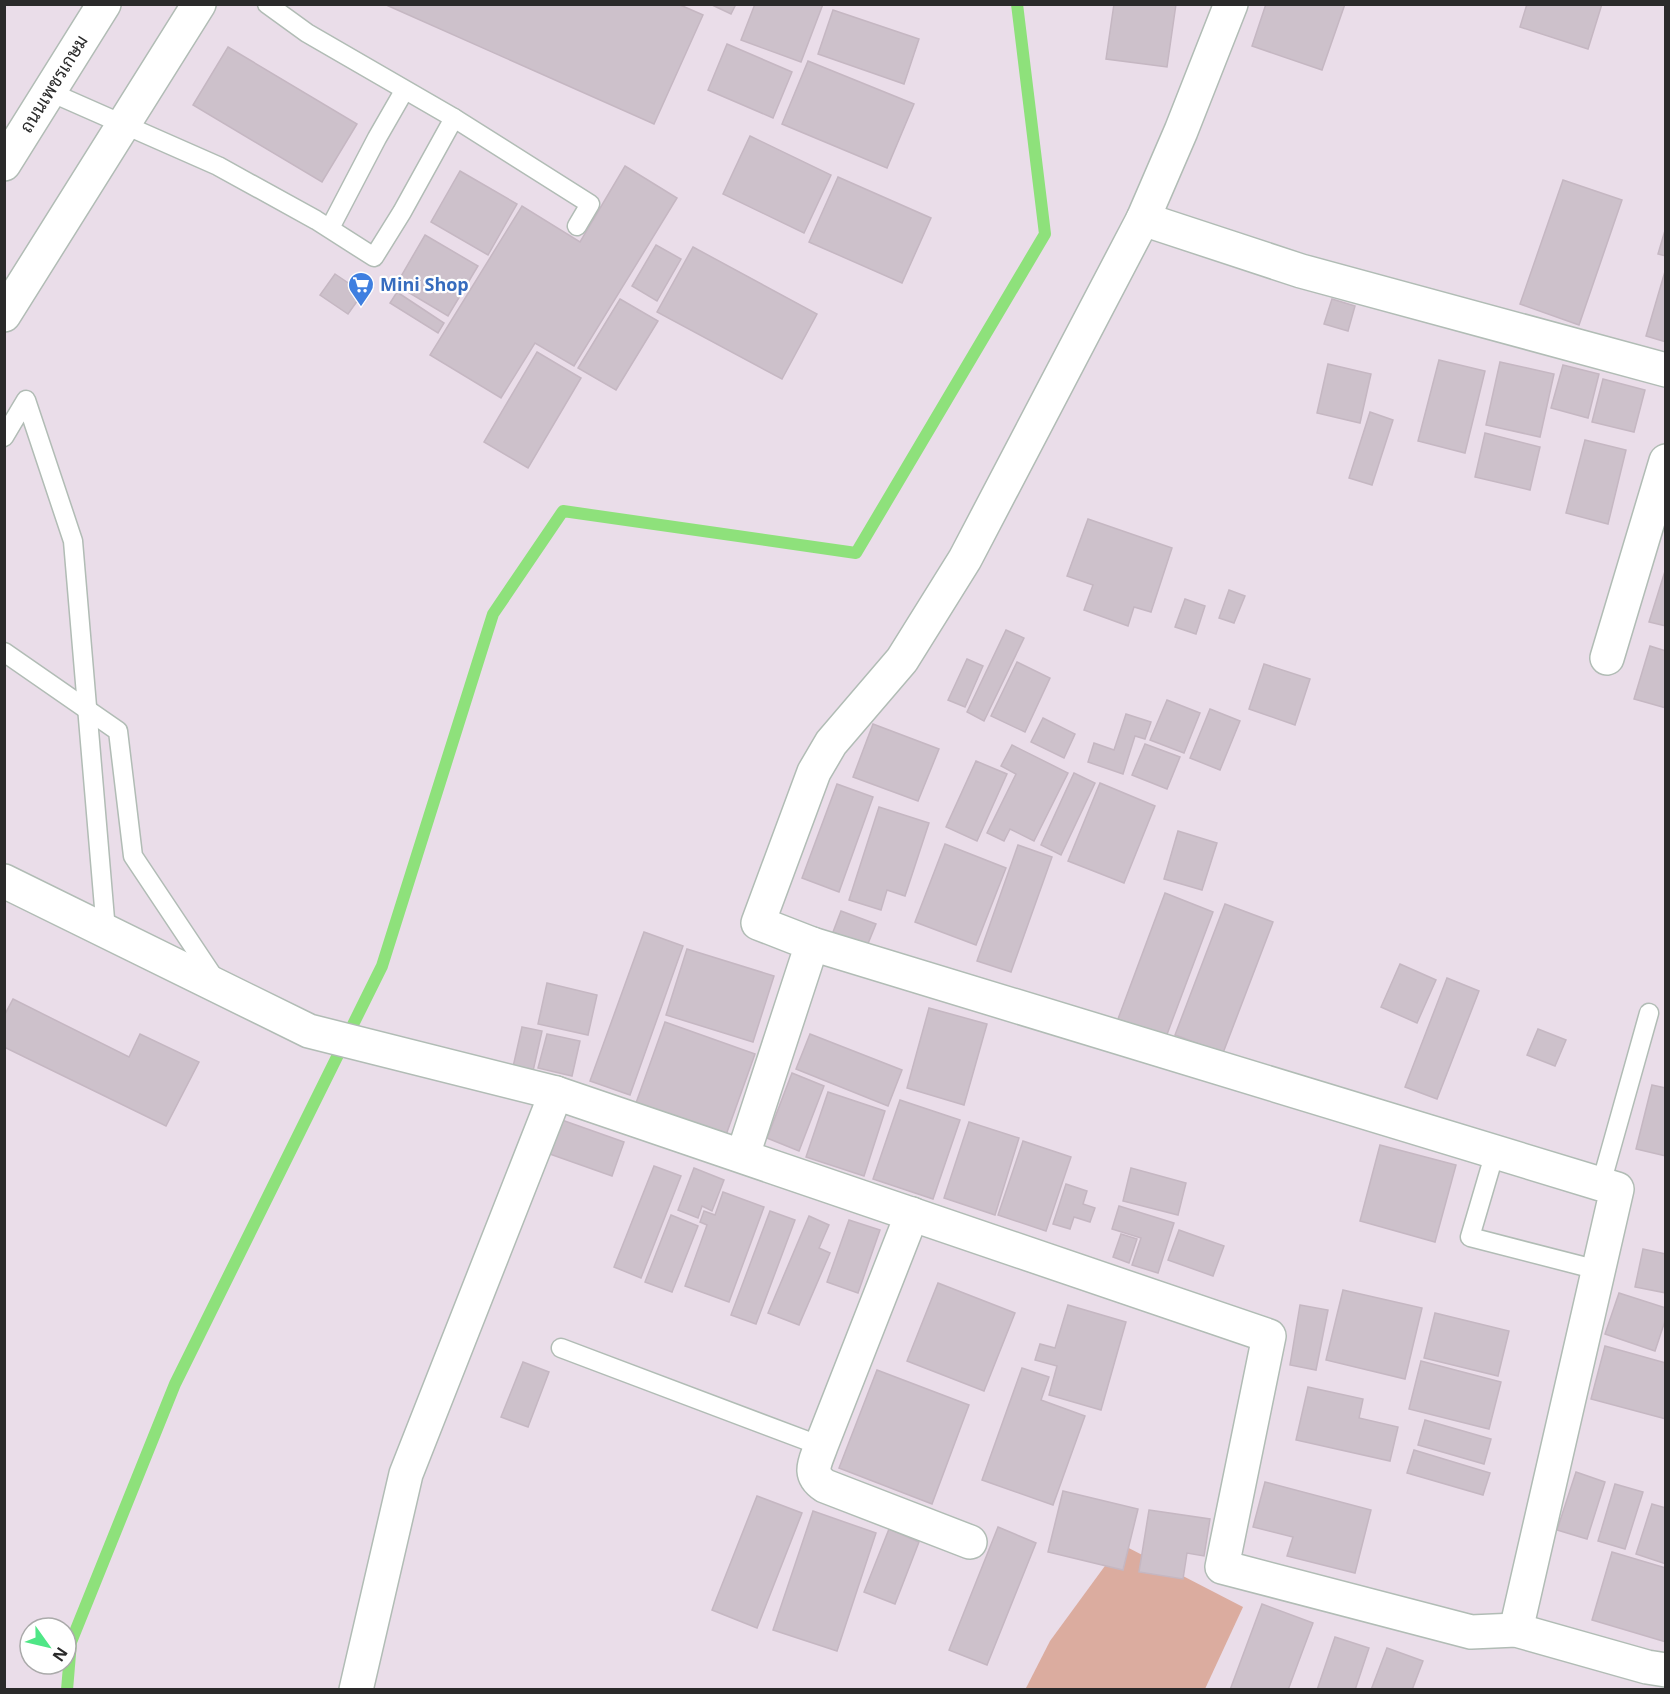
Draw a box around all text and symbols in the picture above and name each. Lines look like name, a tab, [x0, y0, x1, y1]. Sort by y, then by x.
street label: ถนนเพชรเกษม	[14, 30, 93, 137]
supermarket icon: Mini Shop	[346, 270, 376, 308]
place label: Mini Shop	[380, 272, 469, 296]
north arrow	[18, 1616, 78, 1676]
text: N	[48, 1643, 73, 1666]

